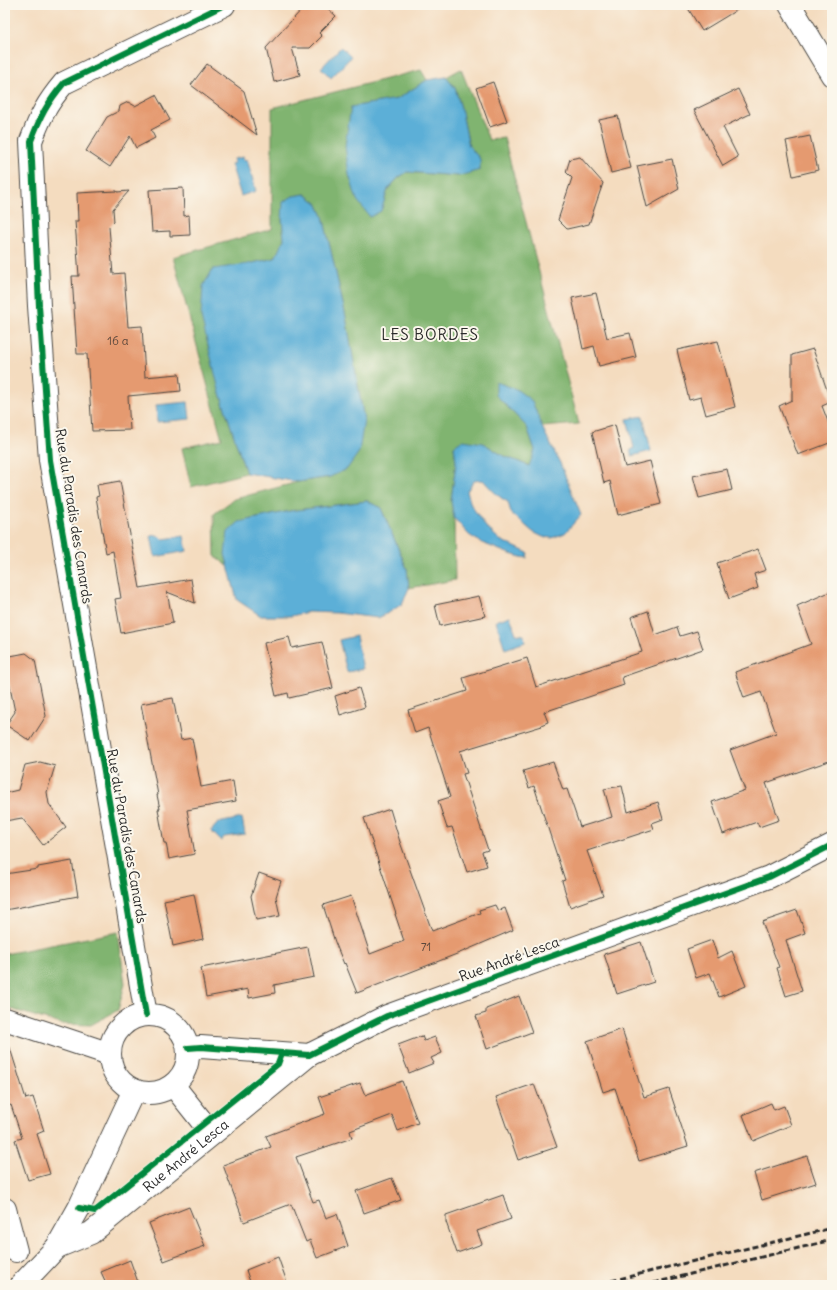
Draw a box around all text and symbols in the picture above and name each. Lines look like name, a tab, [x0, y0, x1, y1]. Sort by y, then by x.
district label: LES BORDES	[381, 325, 479, 344]
house number: 16 a	[107, 333, 129, 348]
street label: Rue du Paradis des Canards	[51, 427, 97, 605]
street label: Rue du Paradis des Canards	[103, 747, 151, 925]
street label: Rue André Lesca	[456, 933, 562, 985]
house number: 71	[421, 939, 431, 954]
street label: Rue André Lesca	[139, 1115, 232, 1196]

